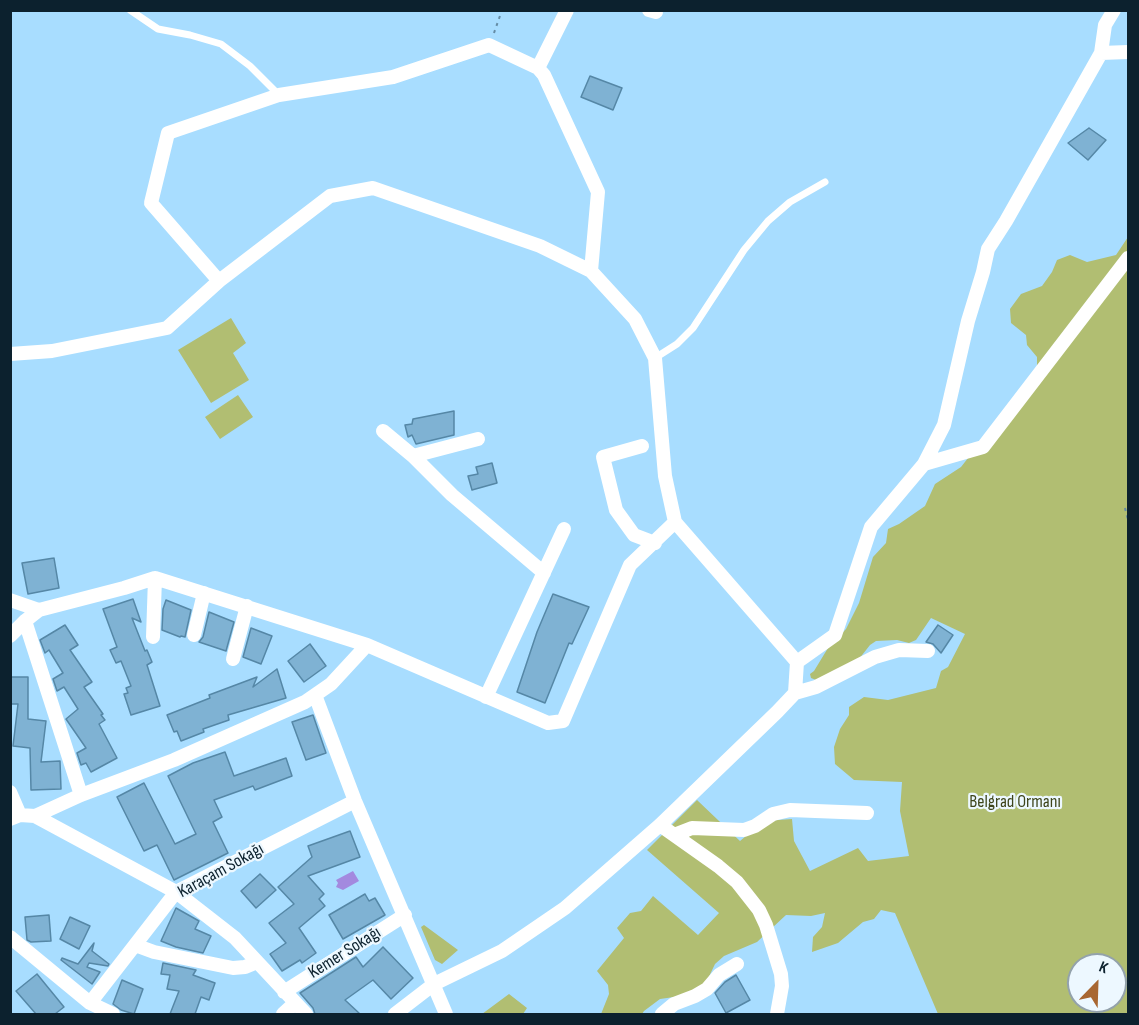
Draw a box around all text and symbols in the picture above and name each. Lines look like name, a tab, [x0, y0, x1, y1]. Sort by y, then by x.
park label: Belgrad Ormanı	[969, 791, 1061, 813]
street label: Karaçam Sokağı	[174, 839, 268, 903]
street label: Kemer Sokağı	[305, 922, 385, 984]
north arrow	[1067, 953, 1127, 1013]
text: K	[1096, 958, 1111, 978]

